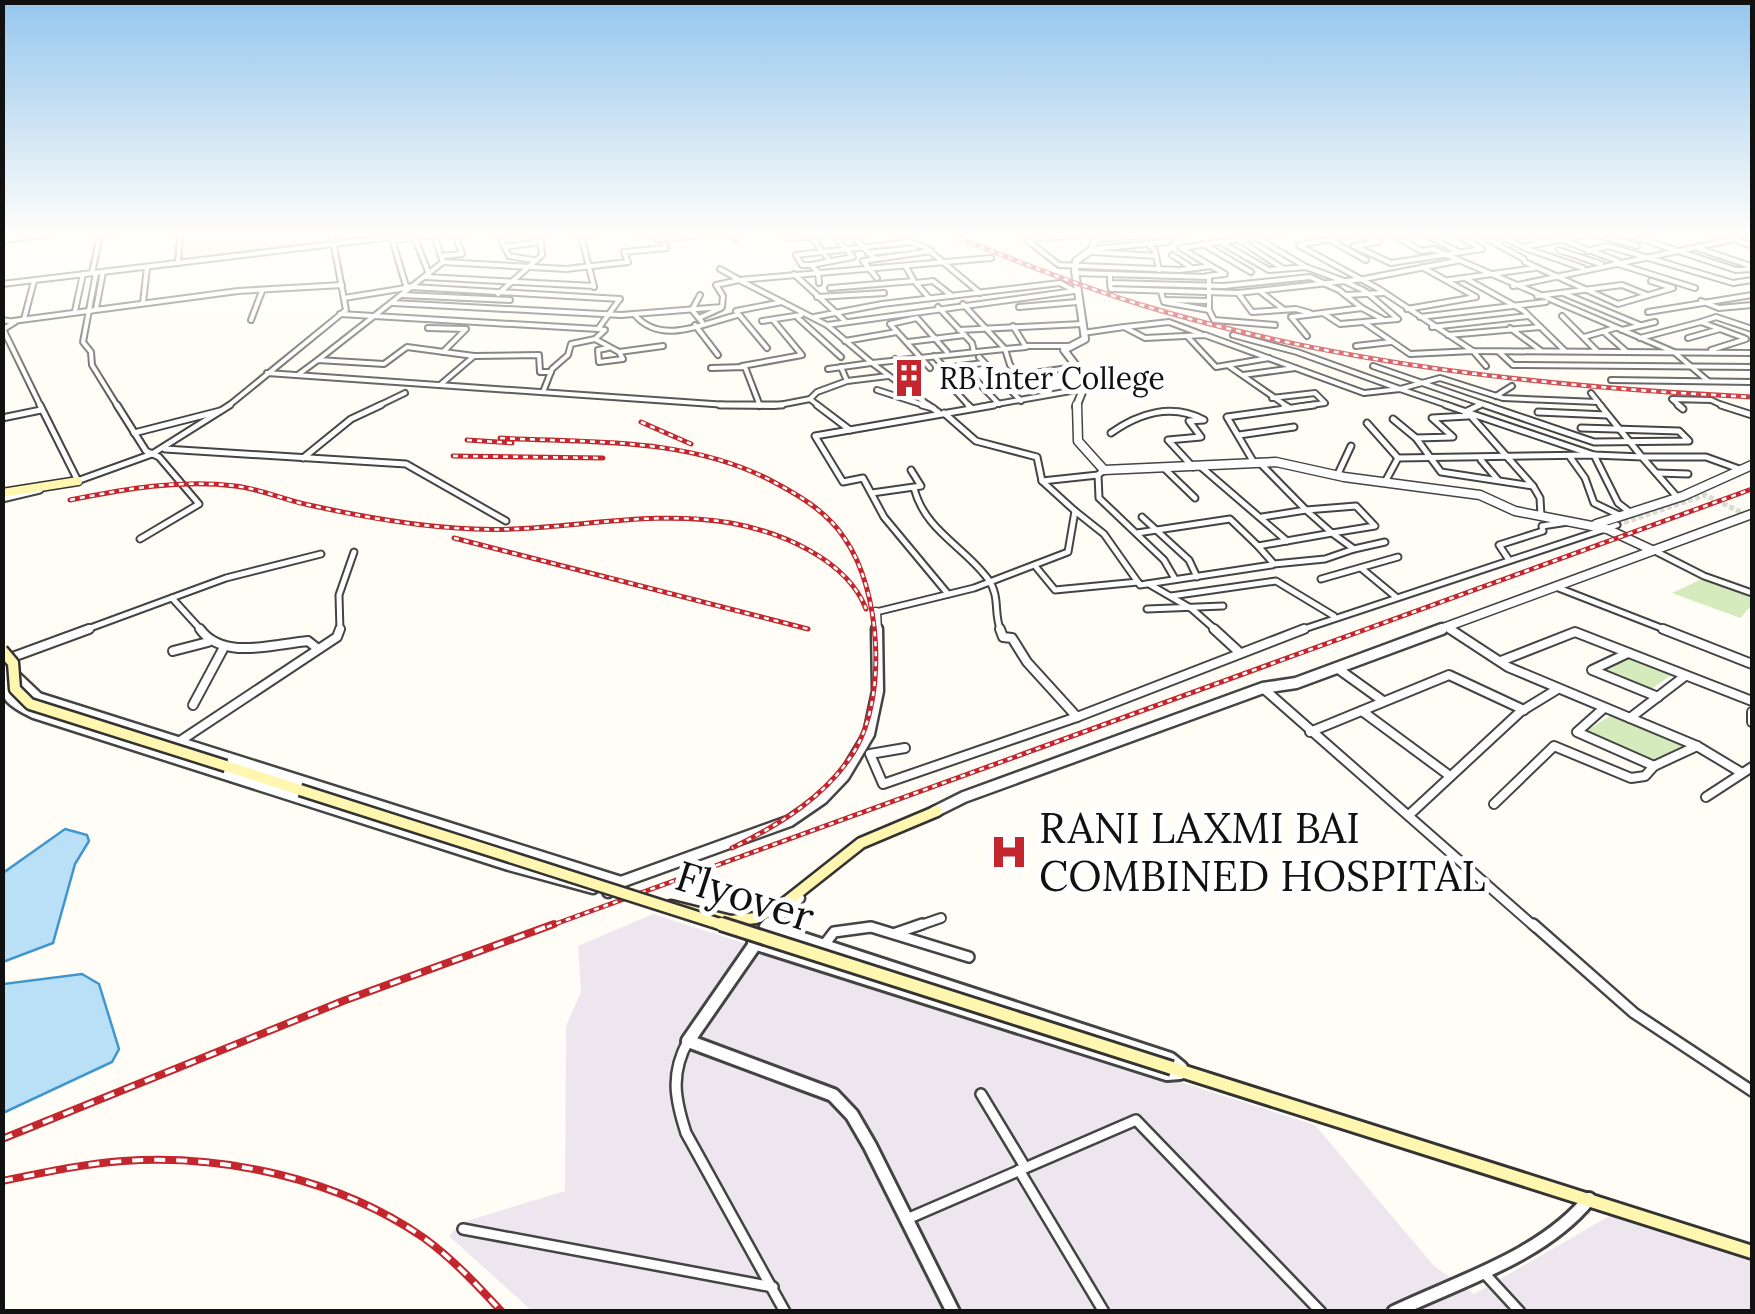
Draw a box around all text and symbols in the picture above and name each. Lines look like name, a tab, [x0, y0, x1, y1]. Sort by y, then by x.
building icon: RB Inter College	[888, 357, 930, 399]
place label: RB Inter College	[939, 359, 1165, 398]
place label: RANI LAXMI BAI COMBINED HOSPITAL	[1039, 801, 1486, 903]
hospital icon: RANI LAXMI BAI COMBINED HOSPITAL	[988, 831, 1030, 873]
street label: Flyover	[669, 848, 821, 944]

